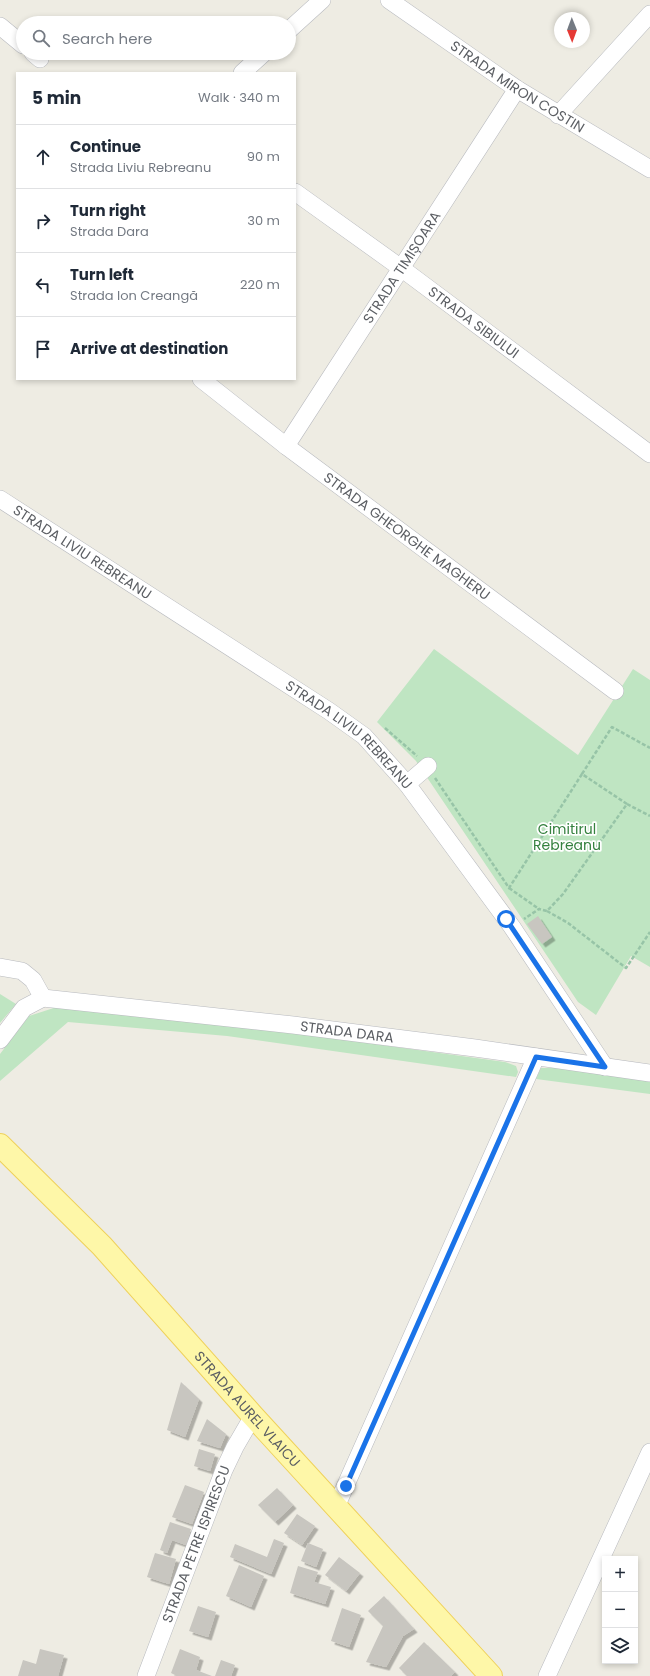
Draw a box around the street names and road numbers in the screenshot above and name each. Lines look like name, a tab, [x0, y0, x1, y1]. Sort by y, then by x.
street label: STRADA MIRON COSTIN	[446, 36, 588, 137]
street label: STRADA TIMIȘOARA	[358, 207, 445, 327]
street label: STRADA SIBIULUI	[424, 282, 523, 363]
street label: STRADA GHEORGHE MAGHERU	[320, 467, 494, 605]
street label: STRADA LIVIU REBREANU	[9, 500, 156, 604]
street label: STRADA LIVIU REBREANU	[282, 676, 417, 793]
street label: STRADA DARA	[299, 1016, 395, 1048]
street label: STRADA AUREL VLAICU	[190, 1347, 305, 1471]
street label: STRADA PETRE ISPIRESCU	[157, 1463, 235, 1626]

